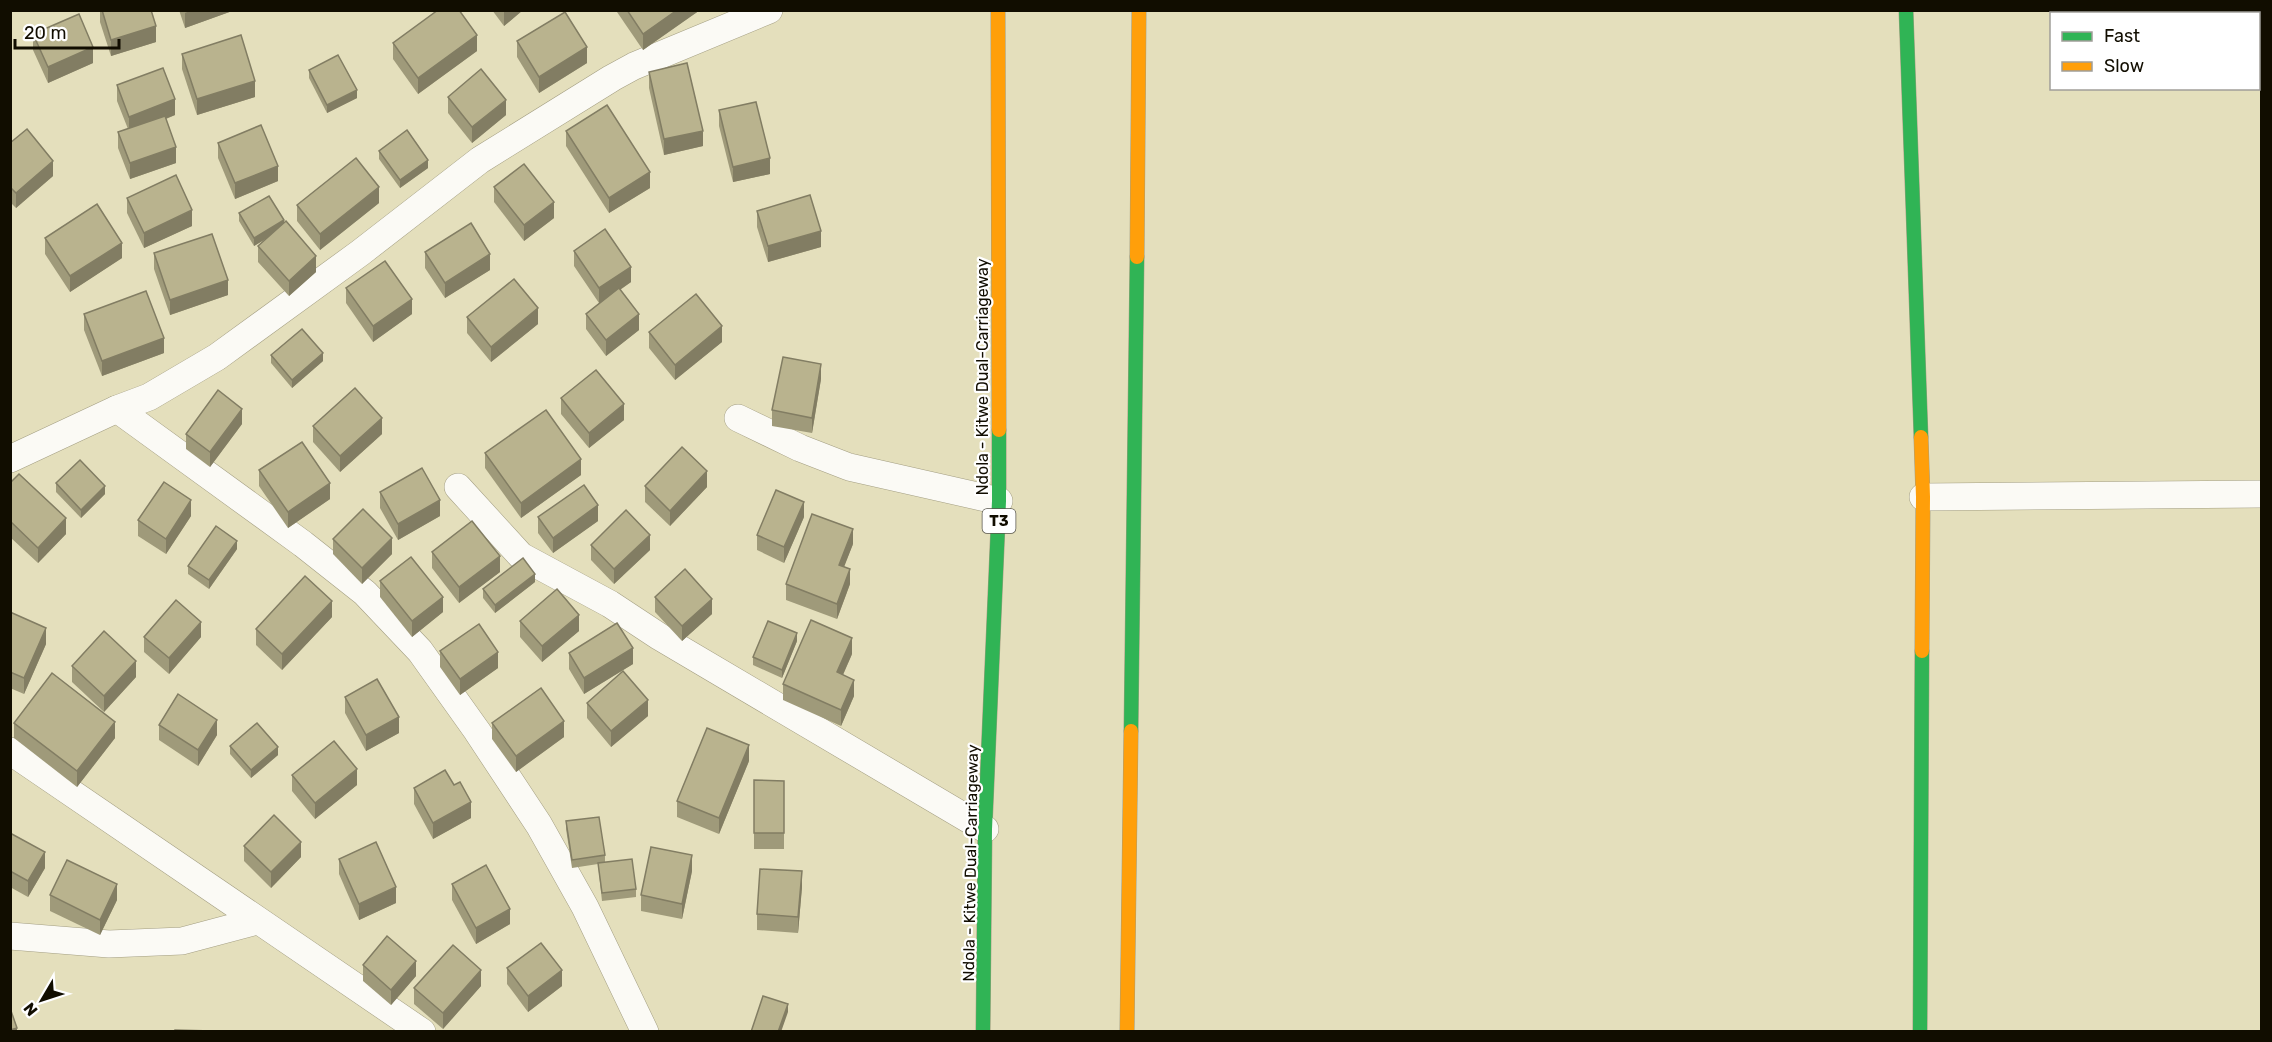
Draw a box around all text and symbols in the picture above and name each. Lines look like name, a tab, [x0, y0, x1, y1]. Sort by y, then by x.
scale bar	[15, 12, 118, 50]
legend	[2050, 12, 2260, 90]
text: 20 m	[24, 22, 66, 44]
text: Fast	[2104, 25, 2140, 47]
text: Slow	[2104, 55, 2144, 77]
street label: Ndola - Kitwe Dual-Carriageway	[973, 258, 992, 496]
road number: T3	[982, 509, 1016, 533]
street label: Ndola - Kitwe Dual-Carriageway	[959, 744, 982, 982]
north arrow	[12, 970, 72, 1030]
text: N	[20, 999, 42, 1020]

